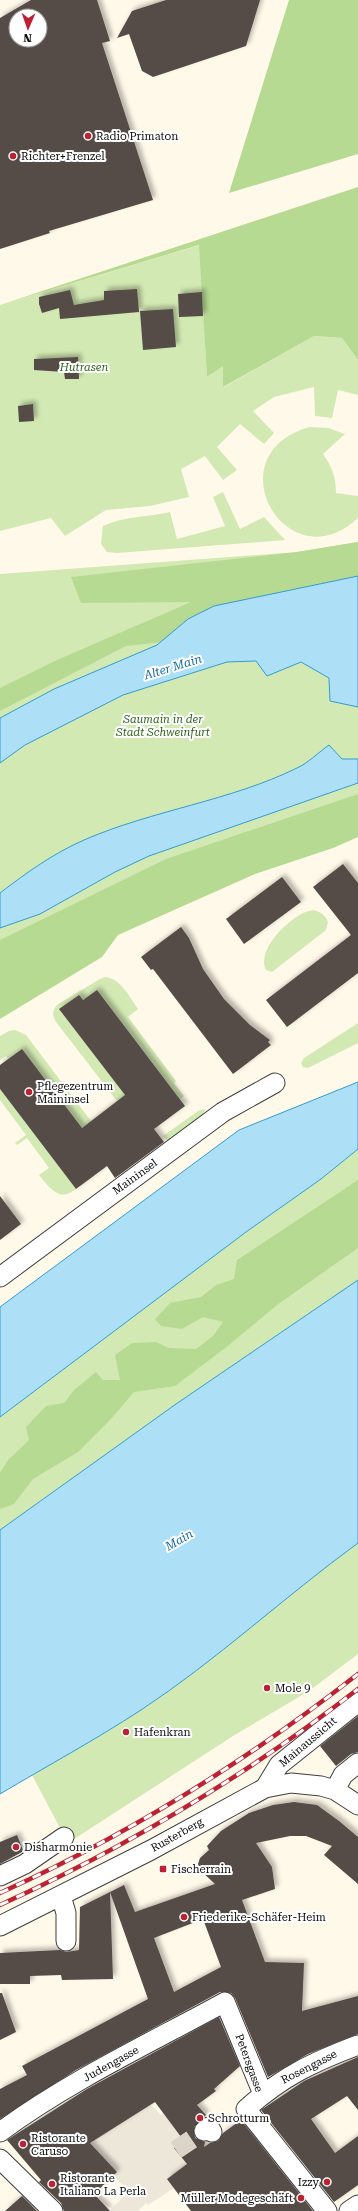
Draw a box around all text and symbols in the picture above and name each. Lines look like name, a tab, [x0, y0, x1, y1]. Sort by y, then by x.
north arrow	[8, 8, 48, 48]
text: N	[23, 31, 32, 44]
place label: Radio Primaton	[96, 130, 178, 143]
marker: Radio Primaton	[83, 131, 93, 141]
place label: Richter+Frenzel	[21, 150, 105, 163]
marker: Richter+Frenzel	[8, 151, 18, 161]
park label: Hutrasen	[59, 361, 108, 374]
water label: Alter Main	[142, 652, 204, 683]
park label: Saumain in der Stadt Schweinfurt	[115, 713, 211, 739]
place label: Pflegezentrum Maininsel	[37, 1080, 113, 1106]
marker: Pflegezentrum Maininsel	[24, 1087, 34, 1097]
street label: Maininsel	[110, 1156, 160, 1198]
water label: Main	[162, 1527, 195, 1554]
place label: Mole 9	[275, 1682, 311, 1695]
marker: Mole 9	[262, 1683, 272, 1693]
street label: Mainaussicht	[277, 1714, 339, 1770]
place label: Hafenkran	[134, 1726, 191, 1739]
marker: Hafenkran	[121, 1727, 131, 1737]
street label: Rusterberg	[149, 1815, 206, 1855]
place label: Disharmonie	[24, 1841, 92, 1854]
marker: Disharmonie	[11, 1842, 21, 1852]
place label: Fischerrain	[171, 1863, 231, 1876]
marker: Fischerrain	[158, 1864, 168, 1874]
place label: Friederike-Schäfer-Heim	[192, 1911, 326, 1924]
marker: Friederike-Schäfer-Heim	[179, 1912, 189, 1922]
street label: Petersgasse	[232, 2032, 266, 2094]
street label: Judengasse	[81, 2043, 141, 2085]
street label: Rosengasse	[279, 2047, 339, 2087]
place label: Schrotturm	[208, 2112, 269, 2125]
marker: Schrotturm	[195, 2113, 205, 2123]
place label: Ristorante Caruso	[31, 2132, 86, 2158]
marker: Ristorante Caruso	[18, 2139, 28, 2149]
place label: Ristorante Italiano La Perla	[60, 2172, 146, 2198]
place label: Izzy	[298, 2176, 319, 2189]
marker: Izzy	[322, 2177, 332, 2187]
marker: Ristorante Italiano La Perla	[47, 2179, 57, 2189]
place label: Müller Modegeschäft	[180, 2192, 293, 2205]
marker: Müller Modegeschäft	[296, 2193, 306, 2203]

